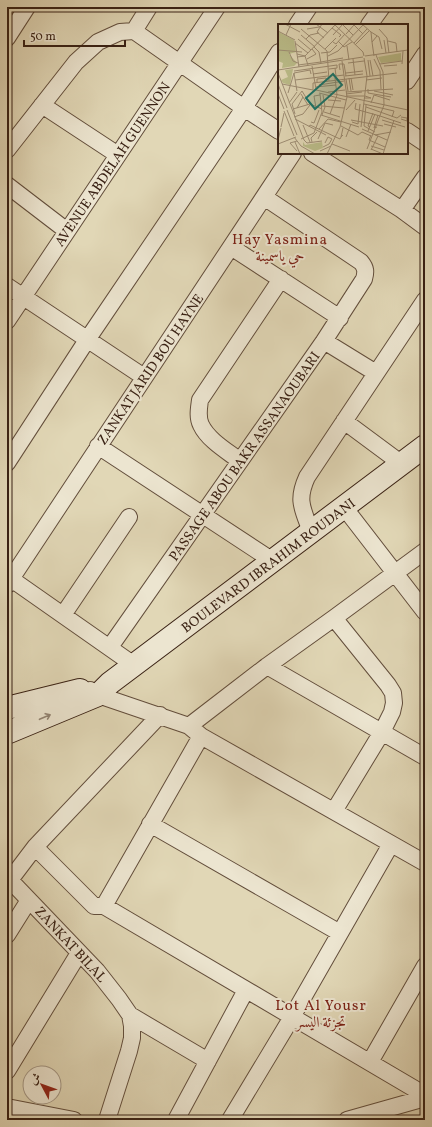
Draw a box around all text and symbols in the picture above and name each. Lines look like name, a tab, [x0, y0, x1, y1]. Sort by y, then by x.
scale bar	[24, 22, 125, 48]
inset map	[278, 24, 408, 154]
text: 50 m	[30, 29, 56, 45]
street label: AVENUE ABDELAH GUENNON	[51, 79, 176, 251]
district label: Hay Yasmina حي ياسمينة	[232, 230, 328, 268]
street label: ZANKAT JARID BOU HAYNE	[94, 291, 209, 449]
street label: PASSAGE ABOU BAKR ASSANAOUBARI	[165, 348, 325, 566]
street label: BOULEVARD IBRAHIM ROUDANI	[178, 494, 360, 638]
one-way arrow	[39, 712, 51, 720]
street label: ZANKAT BILAL	[30, 903, 110, 987]
district label: Lot Al Yousr تجزئة اليسر	[275, 996, 367, 1034]
north arrow	[22, 1065, 62, 1105]
text: ش	[26, 1070, 45, 1088]

